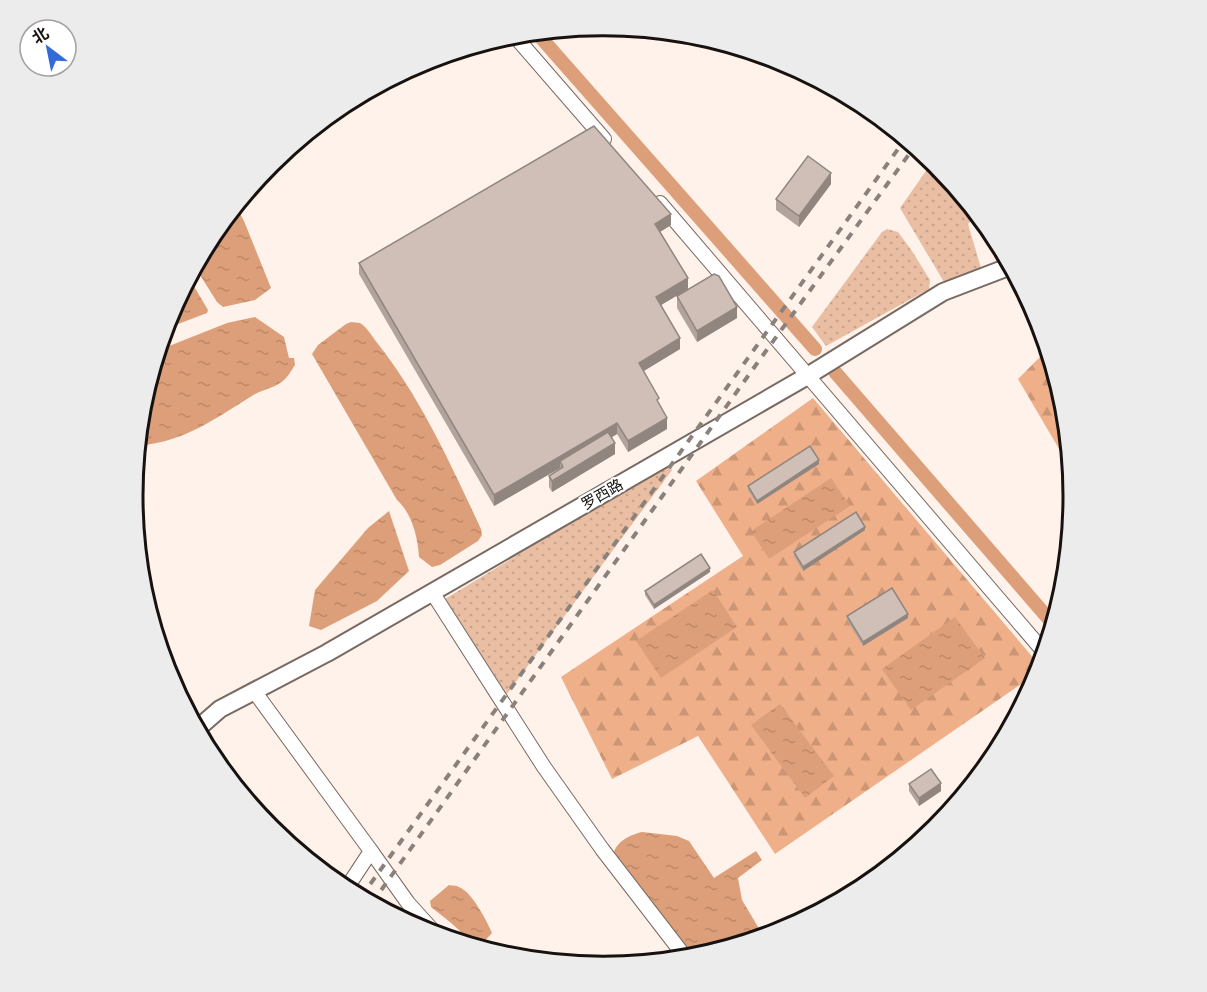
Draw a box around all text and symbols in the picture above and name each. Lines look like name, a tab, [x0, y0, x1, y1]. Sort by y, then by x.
north arrow	[18, 18, 78, 78]
text: 北	[28, 23, 52, 48]
street label: 罗西路	[578, 475, 626, 513]

